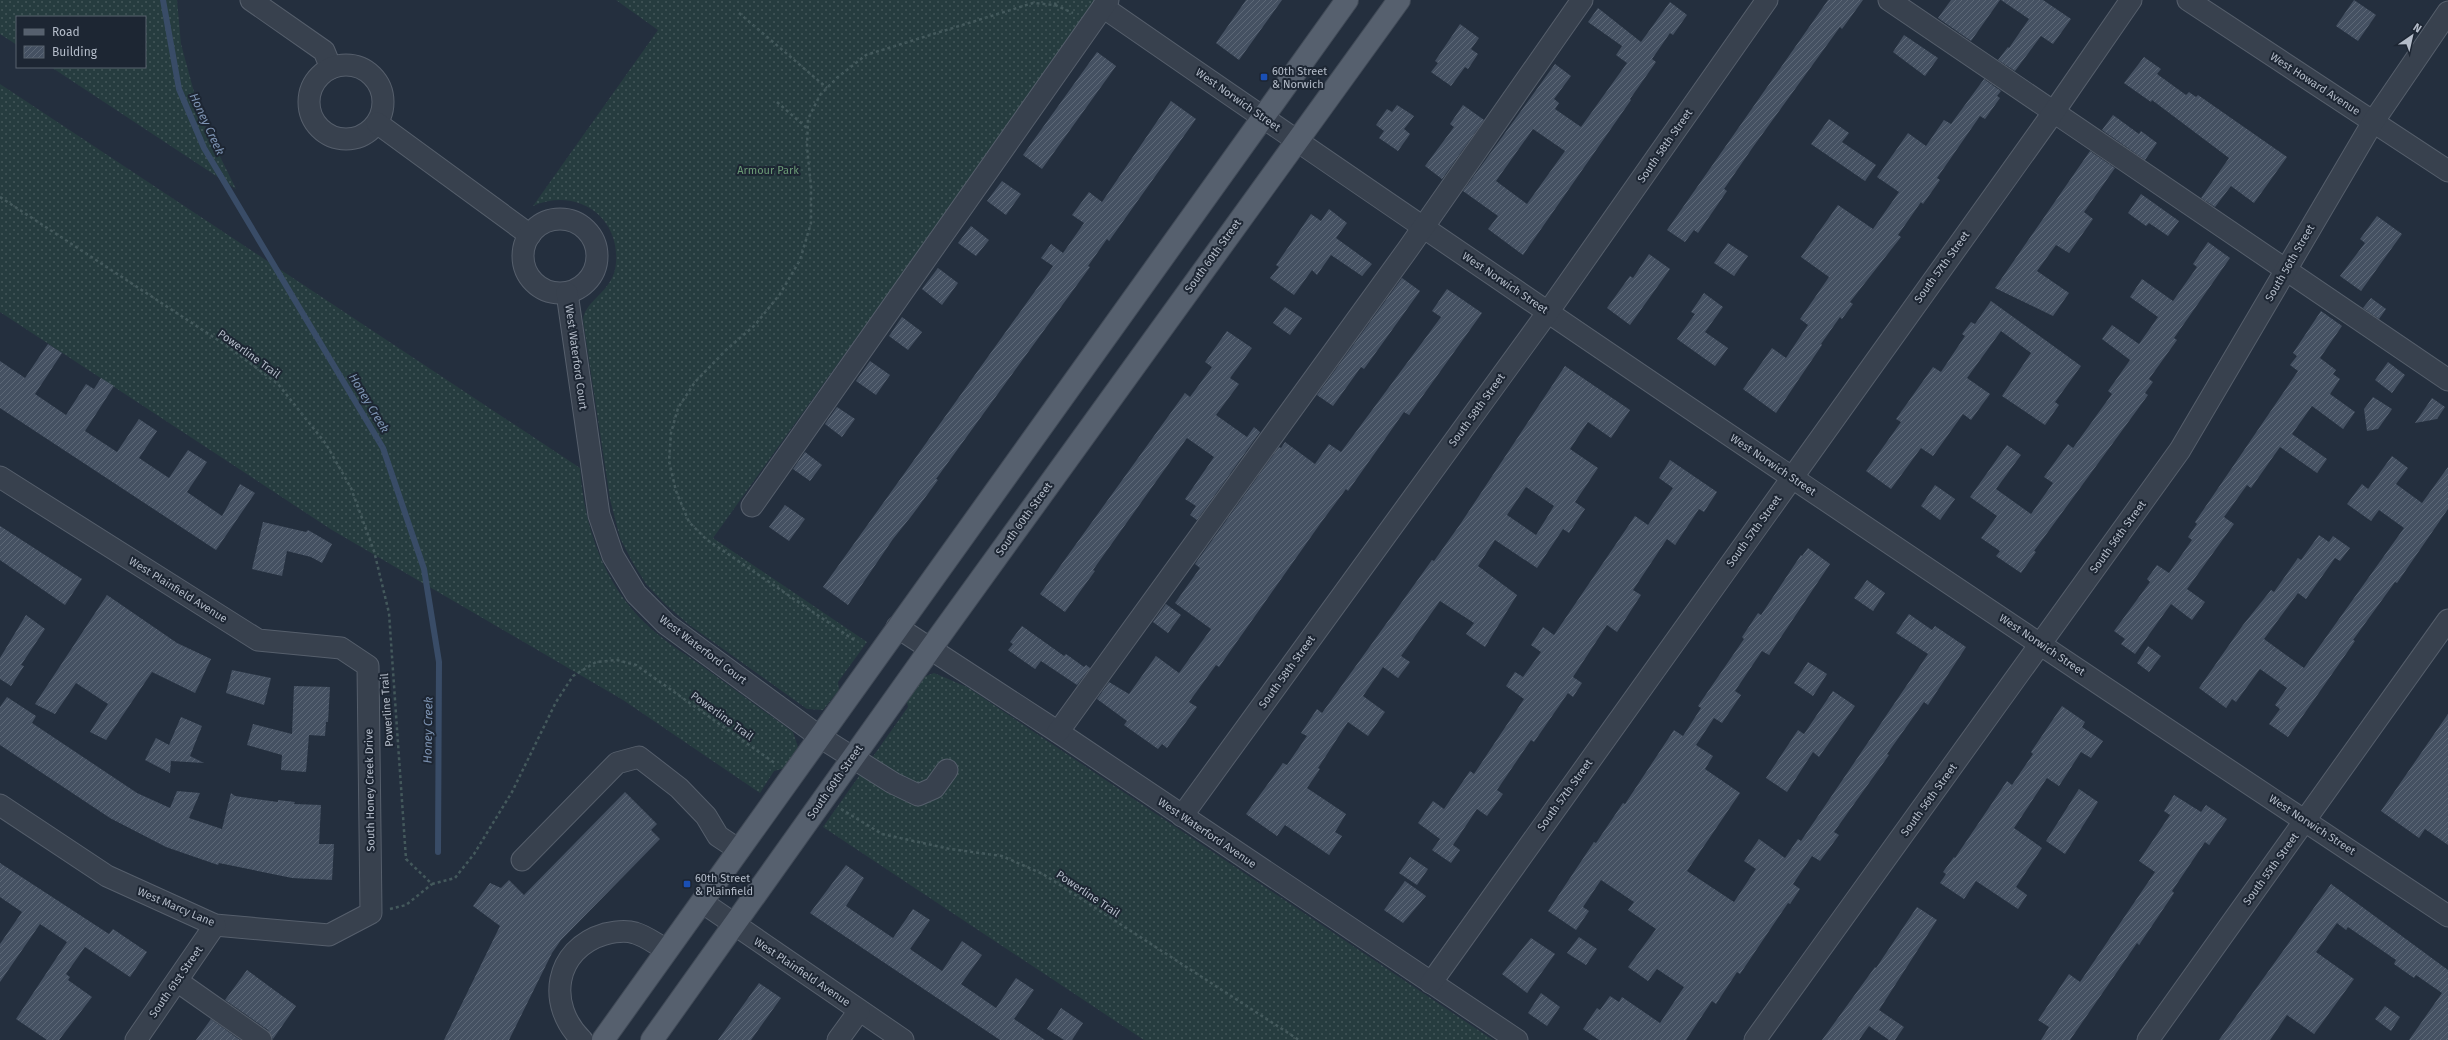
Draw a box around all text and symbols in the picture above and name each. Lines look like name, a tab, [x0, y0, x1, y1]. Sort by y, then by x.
legend	[16, 16, 146, 68]
north arrow	[2392, 16, 2432, 56]
text: N	[2411, 21, 2424, 36]
text: Road	[52, 25, 80, 39]
text: Building	[52, 45, 98, 59]
street label: West Howard Avenue	[2268, 50, 2362, 118]
place label: 60th Street & Norwich	[1272, 65, 1327, 91]
street label: West Norwich Street	[1193, 66, 1283, 134]
marker: 60th Street & Norwich	[1259, 72, 1269, 82]
water label: Honey Creek	[187, 91, 228, 158]
street label: South 58th Street	[1635, 107, 1695, 185]
park label: Armour Park	[737, 164, 799, 177]
street label: South 60th Street	[1182, 217, 1244, 295]
street label: South 56th Street	[2263, 222, 2317, 304]
street label: South 57th Street	[1912, 229, 1972, 305]
street label: West Norwich Street	[1460, 249, 1550, 317]
street label: West Waterford Court	[562, 304, 590, 411]
street label: Powerline Trail	[215, 327, 283, 381]
water label: Honey Creek	[346, 371, 392, 436]
street label: South 58th Street	[1446, 371, 1508, 449]
street label: West Norwich Street	[1728, 431, 1818, 499]
street label: South 60th Street	[993, 480, 1055, 558]
street label: South 57th Street	[1724, 493, 1784, 569]
street label: South 56th Street	[2087, 498, 2149, 576]
street label: West Plainfield Avenue	[126, 554, 230, 626]
street label: West Norwich Street	[1997, 611, 2087, 679]
street label: West Waterford Court	[657, 613, 749, 687]
street label: South 58th Street	[1256, 633, 1318, 711]
street label: Powerline Trail	[378, 673, 396, 747]
street label: Powerline Trail	[688, 689, 756, 743]
water label: Honey Creek	[420, 696, 436, 763]
street label: South Honey Creek Drive	[362, 728, 378, 852]
street label: South 60th Street	[805, 742, 865, 822]
street label: South 57th Street	[1535, 757, 1595, 833]
street label: South 56th Street	[1898, 761, 1960, 839]
street label: West Norwich Street	[2266, 792, 2358, 858]
street label: West Waterford Avenue	[1155, 795, 1259, 871]
street label: South 55th Street	[2240, 830, 2302, 908]
street label: Powerline Trail	[1054, 868, 1122, 920]
place label: 60th Street & Plainfield	[695, 872, 753, 898]
marker: 60th Street & Plainfield	[682, 879, 692, 889]
street label: West Marcy Lane	[135, 885, 217, 929]
street label: West Plainfield Avenue	[751, 935, 853, 1009]
street label: South 61st Street	[147, 944, 205, 1020]

